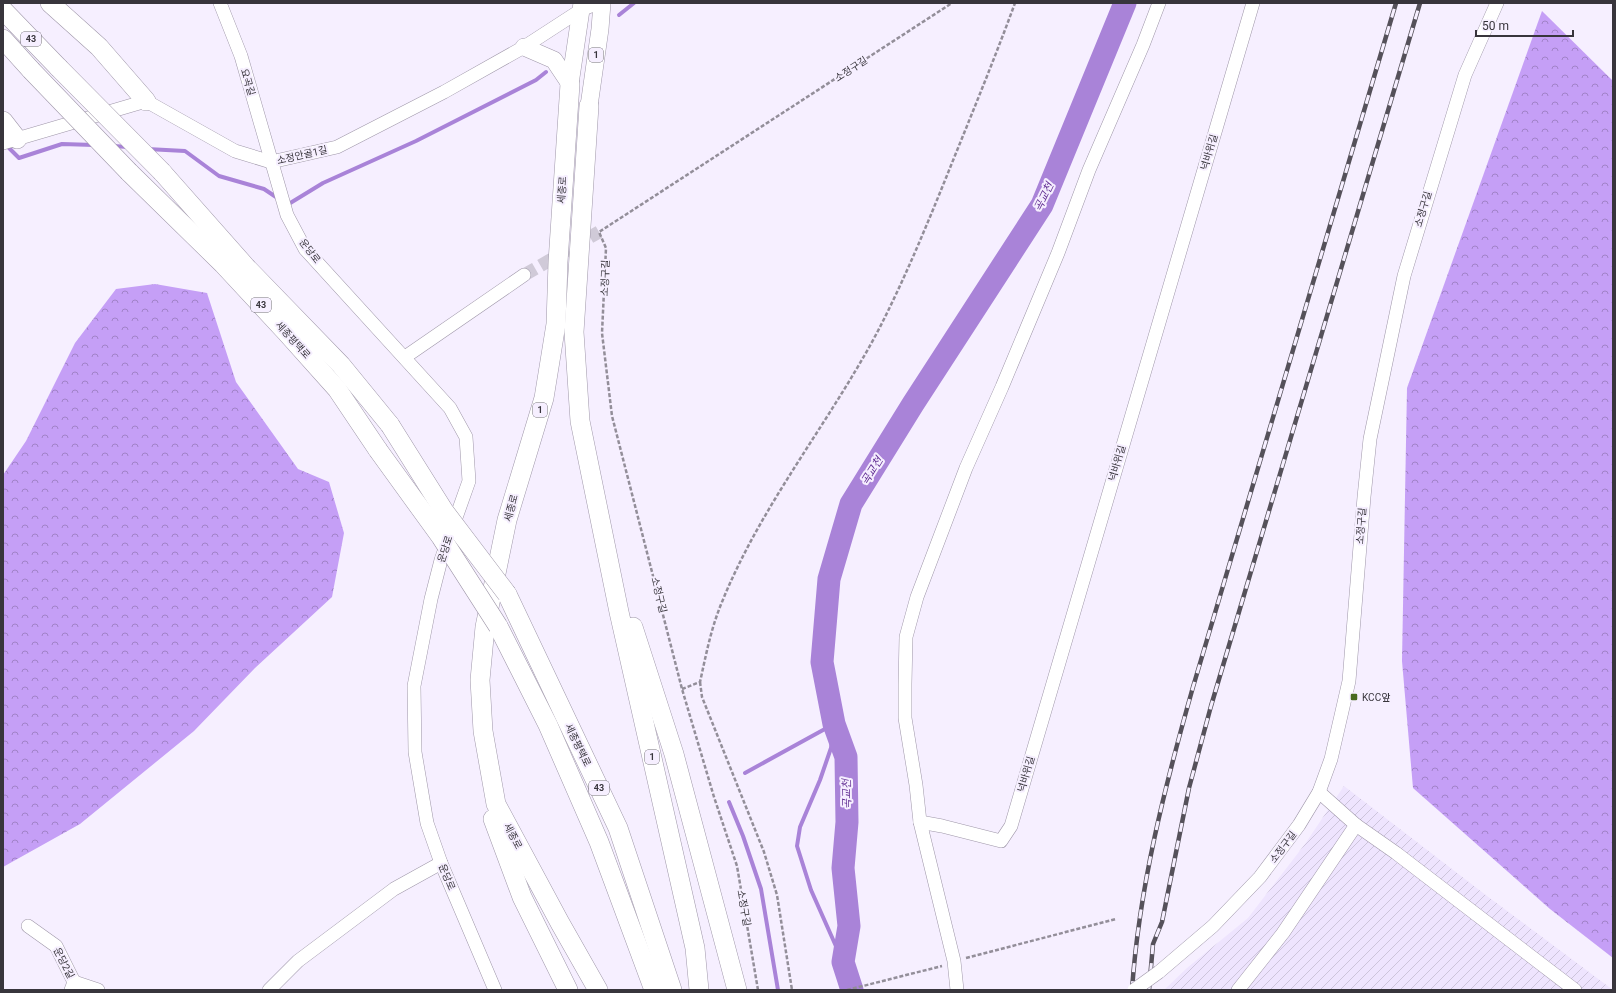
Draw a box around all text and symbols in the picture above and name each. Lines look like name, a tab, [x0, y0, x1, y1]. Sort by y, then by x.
scale bar	[1476, 12, 1573, 38]
text: 50 m	[1482, 19, 1509, 33]
road number: 43	[21, 32, 41, 46]
road number: 1	[589, 48, 603, 62]
street label: 소정구길	[833, 54, 869, 84]
street label: 요곡길	[239, 67, 257, 97]
street label: 넉바위길	[1199, 133, 1219, 171]
street label: 소정안골1길	[276, 144, 328, 166]
street label: 세종로	[556, 176, 568, 204]
water label: 곡교천	[1032, 179, 1057, 213]
street label: 소정구길	[1413, 190, 1433, 228]
street label: 운당로	[297, 237, 323, 265]
street label: 소정구길	[599, 259, 611, 297]
road number: 43	[251, 298, 271, 312]
street label: 세종평택로	[274, 319, 312, 361]
road number: 1	[533, 403, 547, 417]
street label: 넉바위길	[1107, 444, 1127, 482]
water label: 곡교천	[858, 453, 887, 487]
street label: 세종로	[502, 493, 520, 523]
street label: 소정구길	[1354, 507, 1368, 545]
street label: 운당로	[436, 534, 454, 564]
street label: 소정구길	[649, 576, 669, 614]
marker: KCC앞	[1349, 692, 1359, 702]
place label: KCC앞	[1362, 692, 1390, 703]
street label: 세종평택로	[563, 722, 593, 768]
road number: 1	[645, 750, 659, 764]
street label: 넉바위길	[1016, 755, 1036, 793]
water label: 곡교천	[840, 777, 854, 809]
road number: 43	[589, 781, 609, 795]
street label: 세종로	[502, 821, 524, 851]
street label: 소정구길	[1268, 829, 1298, 865]
street label: 운당로	[437, 862, 457, 892]
street label: 소정구길	[735, 889, 753, 927]
street label: 운당2길	[52, 946, 76, 980]

